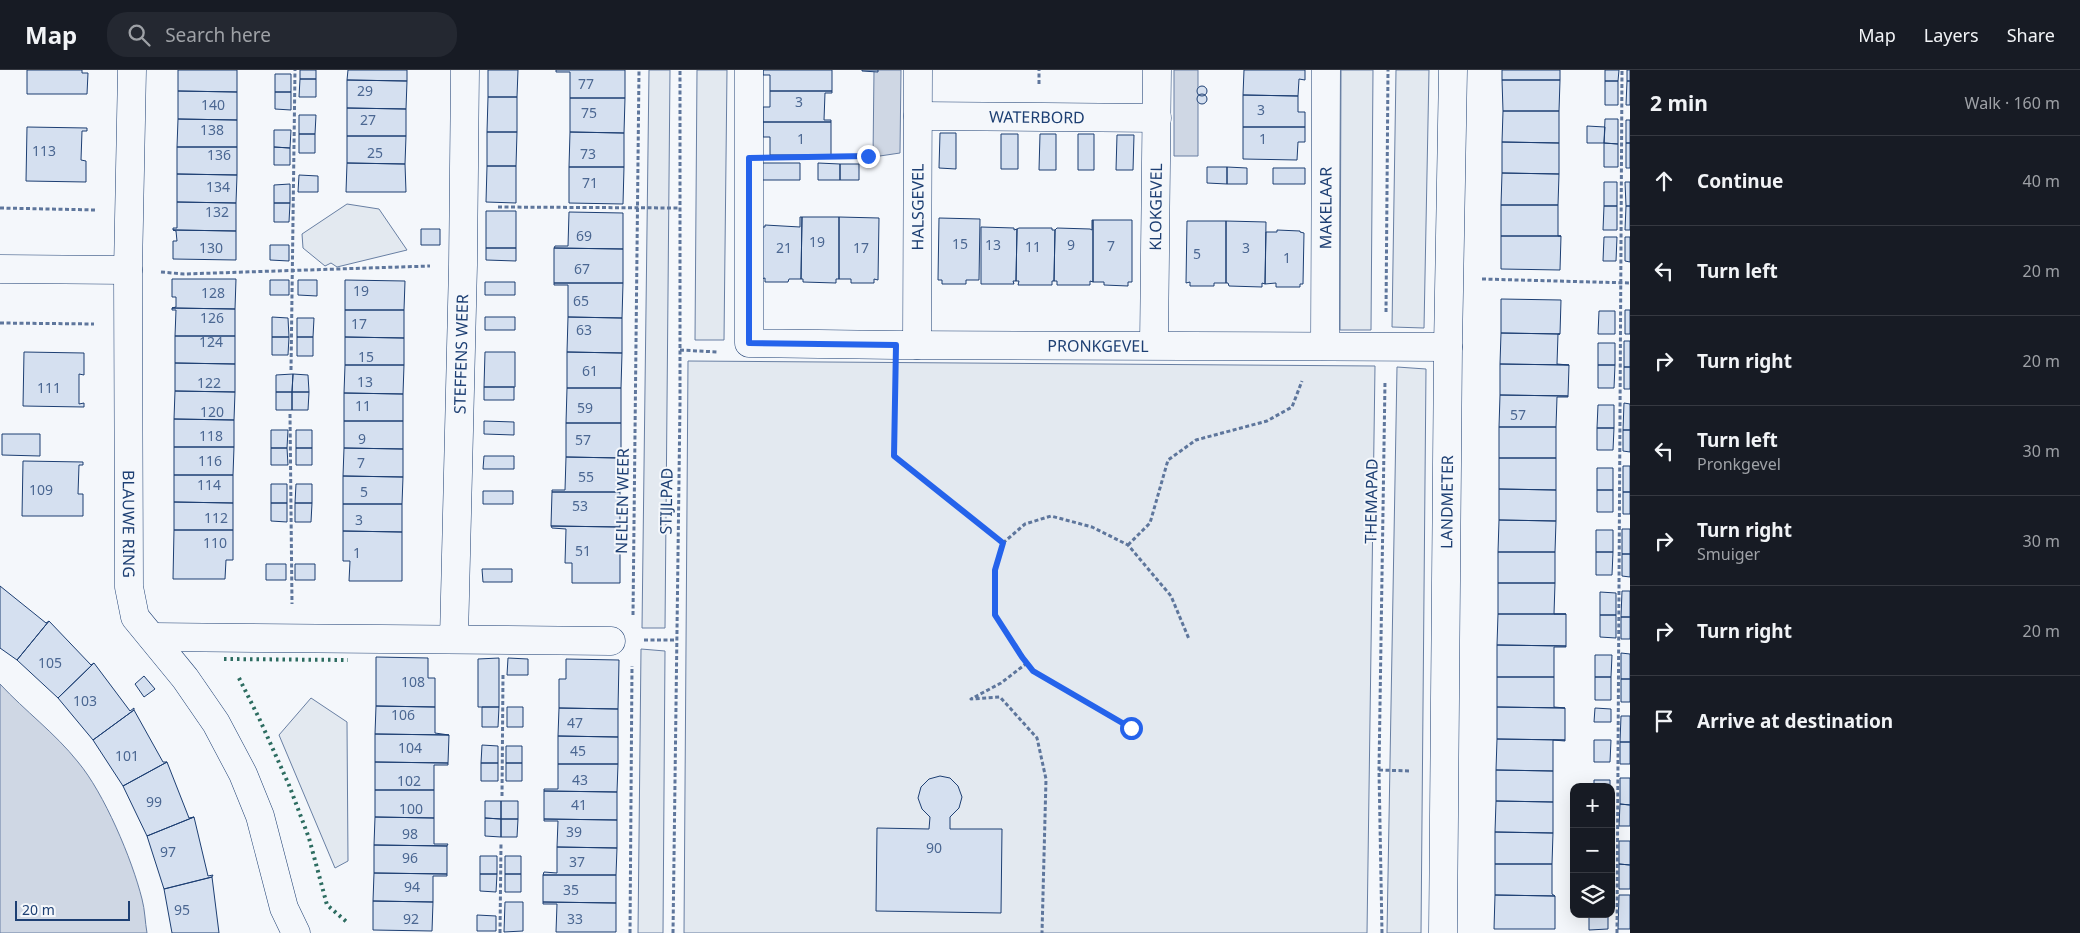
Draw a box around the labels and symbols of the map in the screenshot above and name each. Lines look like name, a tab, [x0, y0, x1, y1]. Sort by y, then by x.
house number: 77	[578, 74, 594, 93]
house number: 29	[357, 81, 373, 100]
house number: 3	[795, 92, 803, 111]
house number: 140	[201, 95, 225, 114]
house number: 3	[1257, 100, 1265, 119]
house number: 75	[581, 103, 597, 122]
street label: WATERBORD	[989, 106, 1085, 128]
house number: 27	[360, 110, 376, 129]
house number: 138	[200, 120, 224, 139]
house number: 1	[797, 129, 805, 148]
house number: 1	[1259, 129, 1267, 148]
house number: 113	[32, 141, 56, 160]
house number: 25	[367, 143, 383, 162]
house number: 73	[580, 144, 596, 163]
house number: 136	[207, 145, 231, 164]
route end	[857, 145, 880, 168]
street label: KLOKGEVEL	[1144, 163, 1167, 251]
street label: HALSGEVEL	[906, 164, 929, 250]
street label: MAKELAAR	[1314, 167, 1337, 249]
house number: 71	[582, 173, 598, 192]
house number: 134	[206, 177, 230, 196]
house number: 132	[205, 202, 229, 221]
house number: 69	[576, 226, 592, 245]
house number: 19	[809, 232, 825, 251]
house number: 15	[952, 234, 968, 253]
house number: 13	[985, 235, 1001, 254]
house number: 9	[1067, 235, 1075, 254]
house number: 7	[1107, 236, 1115, 255]
house number: 11	[1025, 237, 1041, 256]
house number: 130	[199, 238, 223, 257]
house number: 21	[776, 238, 792, 257]
house number: 17	[853, 238, 869, 257]
house number: 3	[1242, 238, 1250, 257]
house number: 5	[1193, 244, 1201, 263]
house number: 1	[1283, 248, 1291, 267]
house number: 67	[574, 259, 590, 278]
house number: 19	[353, 281, 369, 300]
house number: 128	[201, 283, 225, 302]
house number: 65	[573, 291, 589, 310]
street label: STEFFENS WEER	[448, 294, 473, 414]
house number: 126	[200, 308, 224, 327]
house number: 17	[351, 314, 367, 333]
house number: 63	[576, 320, 592, 339]
house number: 124	[199, 332, 223, 351]
street label: PRONKGEVEL	[1047, 335, 1149, 357]
house number: 15	[358, 347, 374, 366]
house number: 61	[582, 361, 598, 380]
house number: 13	[357, 372, 373, 391]
house number: 122	[197, 373, 221, 392]
house number: 111	[37, 378, 61, 397]
house number: 11	[355, 396, 371, 415]
house number: 59	[577, 398, 593, 417]
house number: 120	[200, 402, 224, 421]
house number: 57	[1510, 405, 1526, 424]
house number: 118	[199, 426, 223, 445]
house number: 9	[358, 429, 366, 448]
house number: 57	[575, 430, 591, 449]
street label: NELLEN WEER	[610, 448, 634, 554]
house number: 116	[198, 451, 222, 470]
house number: 7	[357, 453, 365, 472]
street label: LANDMETER	[1435, 455, 1458, 549]
street label: THEMAPAD	[1359, 458, 1383, 544]
house number: 55	[578, 467, 594, 486]
street label: STIJLPAD	[654, 467, 678, 535]
street label: BLAUWE RING	[118, 470, 140, 578]
house number: 114	[197, 475, 221, 494]
house number: 109	[29, 480, 53, 499]
house number: 5	[360, 482, 368, 501]
house number: 53	[572, 496, 588, 515]
house number: 112	[204, 508, 228, 527]
house number: 3	[355, 510, 363, 529]
house number: 110	[203, 533, 227, 552]
house number: 51	[575, 541, 591, 560]
house number: 1	[353, 543, 361, 562]
house number: 105	[38, 653, 62, 672]
house number: 108	[401, 672, 425, 691]
house number: 103	[73, 691, 97, 710]
house number: 106	[391, 705, 415, 724]
house number: 47	[567, 713, 583, 732]
route start	[1120, 717, 1143, 740]
house number: 104	[398, 738, 422, 757]
house number: 45	[570, 741, 586, 760]
house number: 101	[115, 746, 139, 765]
house number: 43	[572, 770, 588, 789]
house number: 102	[397, 771, 421, 790]
house number: 99	[146, 792, 162, 811]
house number: 41	[571, 795, 587, 814]
house number: 100	[399, 799, 423, 818]
house number: 39	[566, 822, 582, 841]
house number: 98	[402, 824, 418, 843]
house number: 90	[926, 838, 942, 857]
house number: 97	[160, 842, 176, 861]
house number: 96	[402, 848, 418, 867]
house number: 37	[569, 852, 585, 871]
house number: 94	[404, 877, 420, 896]
house number: 35	[563, 880, 579, 899]
scale bar	[15, 898, 130, 921]
house number: 95	[174, 900, 190, 919]
house number: 92	[403, 909, 419, 928]
house number: 33	[567, 909, 583, 928]

